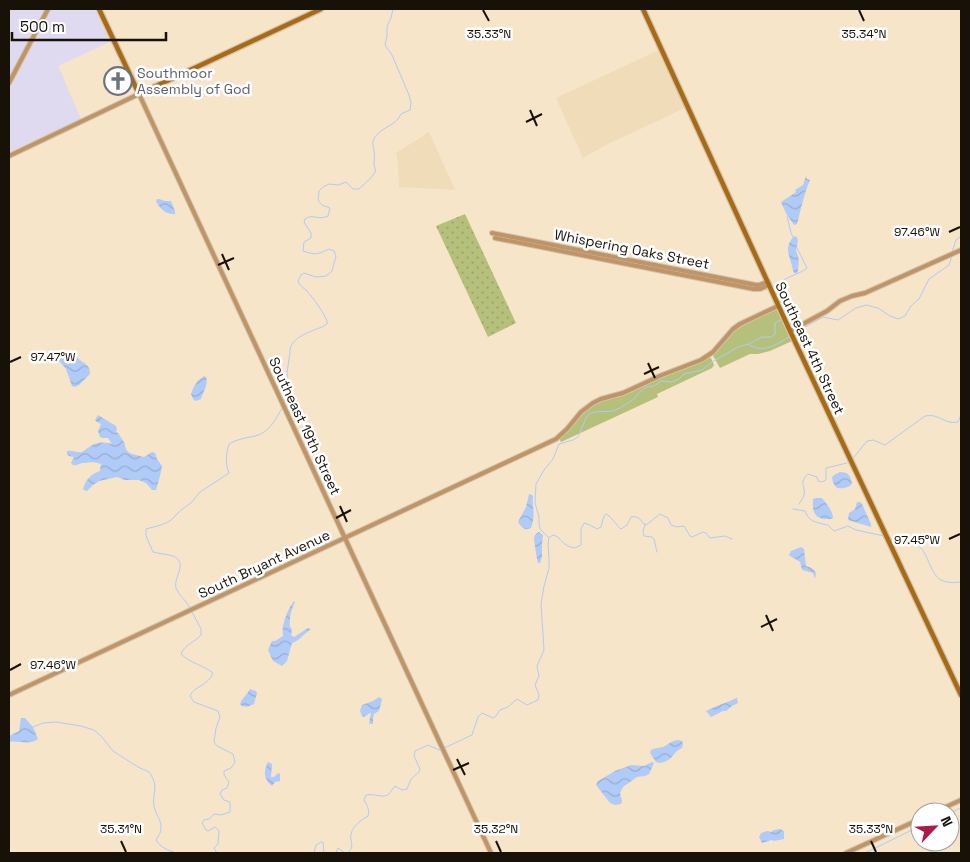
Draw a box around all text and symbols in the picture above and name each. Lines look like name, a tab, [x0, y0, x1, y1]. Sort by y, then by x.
scale bar	[12, 10, 166, 42]
text: 500 m	[20, 17, 65, 36]
text: 35.33°N	[467, 26, 511, 42]
text: 35.34°N	[842, 26, 886, 42]
place label: Southmoor Assembly of God	[137, 64, 251, 98]
church icon: Southmoor Assembly of God	[103, 66, 133, 96]
text: 97.46°W	[894, 224, 941, 240]
street label: Whispering Oaks Street	[553, 225, 711, 273]
street label: Southeast 4th Street	[771, 279, 849, 417]
text: 97.47°W	[30, 349, 76, 365]
street label: Southeast 19th Street	[265, 354, 345, 498]
street label: South Bryant Avenue	[195, 526, 333, 602]
text: 97.45°W	[894, 532, 940, 548]
text: 97.46°W	[30, 657, 77, 673]
north arrow	[910, 802, 960, 852]
text: N	[937, 813, 957, 830]
text: 35.31°N	[100, 821, 142, 837]
text: 35.32°N	[474, 821, 518, 837]
text: 35.33°N	[849, 821, 893, 837]

